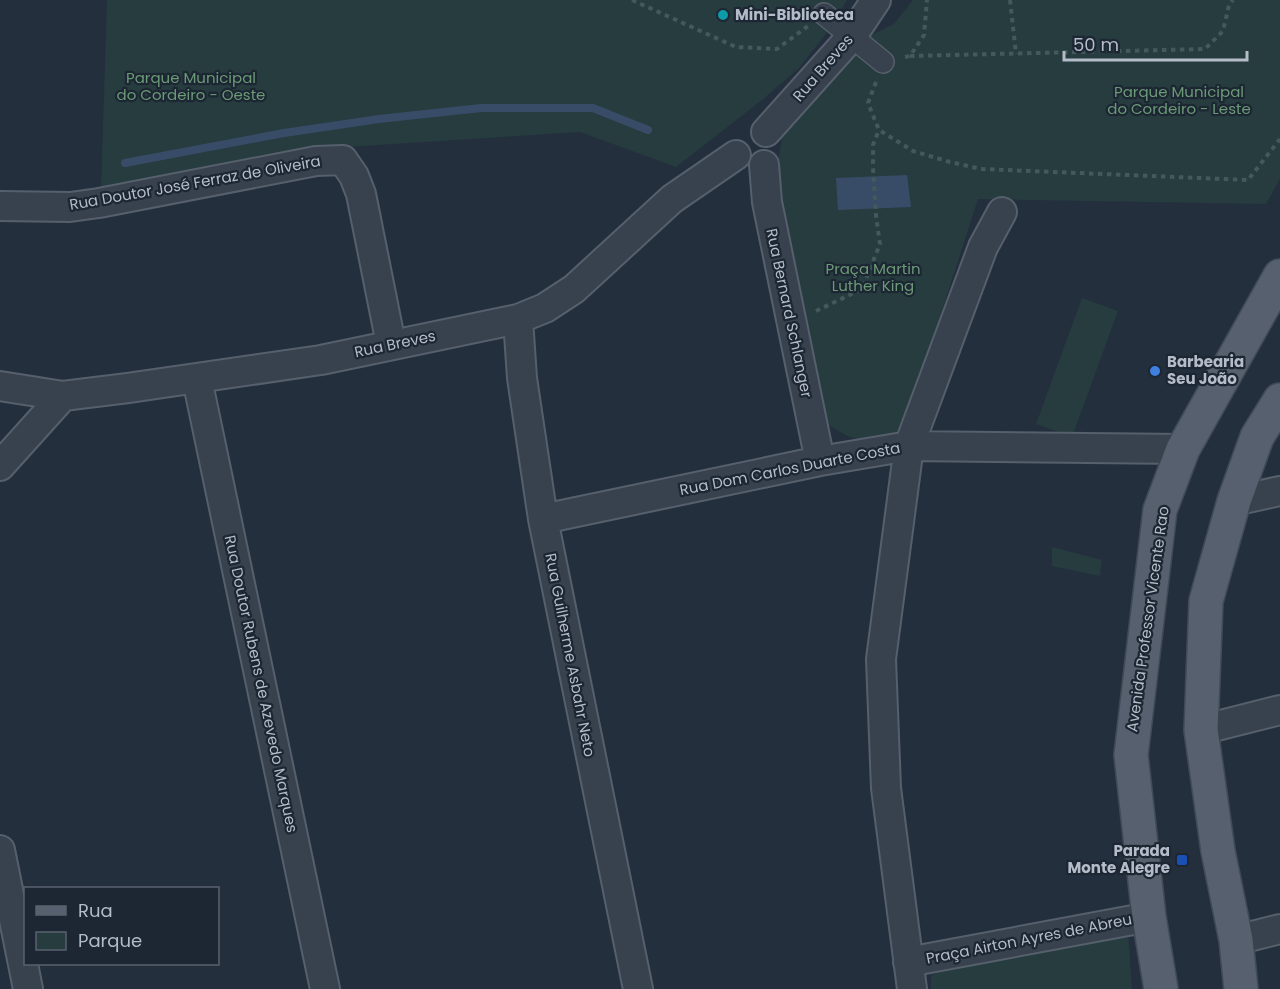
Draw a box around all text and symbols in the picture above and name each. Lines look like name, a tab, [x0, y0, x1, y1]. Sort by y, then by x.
place label: Mini-Biblioteca	[735, 4, 854, 25]
marker: Mini-Biblioteca	[716, 8, 730, 22]
scale bar	[1064, 24, 1247, 62]
street label: Rua Breves	[788, 30, 858, 106]
text: 50 m	[1073, 32, 1119, 57]
park label: Parque Municipal do Cordeiro - Oeste	[117, 67, 265, 105]
park label: Parque Municipal do Cordeiro - Leste	[1107, 81, 1251, 119]
street label: Rua Doutor José Ferraz de Oliveira	[68, 150, 322, 215]
street label: Rua Bernard Schlanger	[761, 226, 818, 400]
park label: Praça Martin Luther King	[825, 258, 921, 296]
street label: Rua Breves	[352, 325, 438, 362]
place label: Barbearia Seu João	[1167, 351, 1244, 389]
marker: Barbearia Seu João	[1148, 364, 1162, 378]
street label: Rua Dom Carlos Duarte Costa	[678, 437, 902, 500]
street label: Avenida Professor Vicente Rao	[1121, 505, 1174, 733]
street label: Rua Doutor Rubens de Azevedo Marques	[220, 533, 303, 835]
street label: Rua Guilherme Asbahr Neto	[540, 551, 601, 759]
place label: Parada Monte Alegre	[1067, 840, 1170, 878]
marker: Parada Monte Alegre	[1175, 853, 1189, 867]
legend	[24, 887, 219, 965]
text: Rua	[78, 898, 113, 923]
street label: Praça Airton Ayres de Abreu	[924, 908, 1134, 969]
text: Parque	[78, 928, 142, 953]

